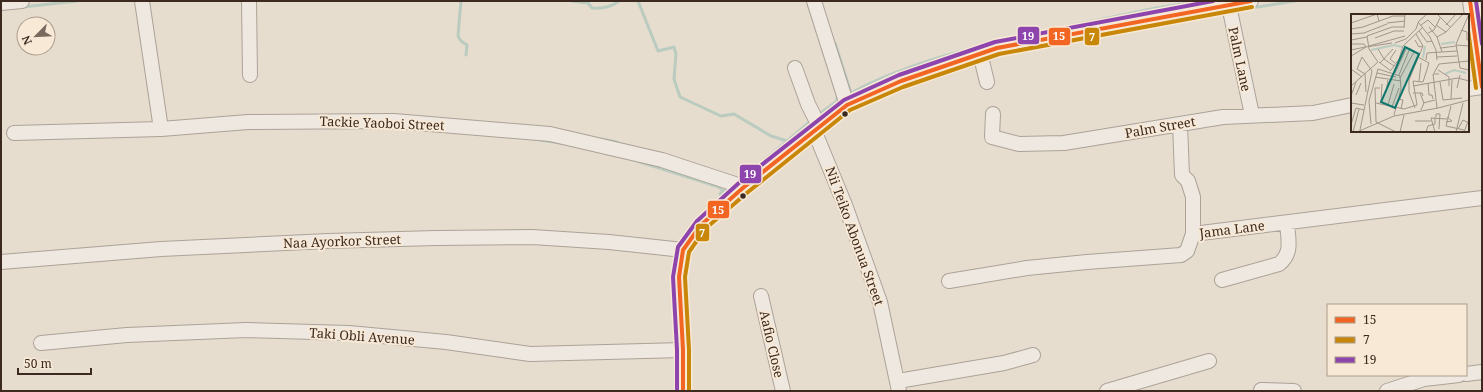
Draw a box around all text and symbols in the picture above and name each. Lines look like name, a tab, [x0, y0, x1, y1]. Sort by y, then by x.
inset map	[1351, 14, 1469, 132]
north arrow	[16, 16, 56, 56]
street label: Palm Lane	[1224, 25, 1256, 93]
line badge: 19	[1017, 26, 1040, 45]
line badge: 15	[1048, 27, 1071, 46]
line badge: 7	[1084, 27, 1100, 46]
text: 19	[1022, 28, 1034, 43]
text: 15	[1053, 28, 1065, 43]
text: 7	[1089, 29, 1095, 44]
text: N	[18, 33, 35, 47]
unlabelled marker	[840, 109, 850, 119]
street label: Tackie Yaoboi Street	[319, 112, 445, 134]
street label: Palm Street	[1123, 112, 1197, 142]
line badge: 19	[739, 164, 762, 184]
street label: Nii Teiko Abonua Street	[821, 164, 889, 308]
text: 19	[744, 166, 756, 181]
unlabelled marker	[738, 191, 748, 201]
line badge: 15	[707, 200, 730, 219]
text: 15	[712, 202, 724, 217]
street label: Jama Lane	[1197, 216, 1266, 242]
line badge: 7	[695, 223, 710, 242]
text: 7	[699, 225, 705, 240]
street label: Naa Ayorkor Street	[283, 230, 402, 252]
legend	[1327, 304, 1467, 376]
street label: Aafio Close	[756, 309, 788, 379]
text: 15	[1363, 311, 1376, 328]
street label: Taki Obli Avenue	[309, 323, 415, 349]
text: 7	[1363, 331, 1370, 348]
scale bar	[18, 350, 91, 376]
text: 19	[1363, 351, 1376, 368]
text: 50 m	[24, 355, 52, 372]

